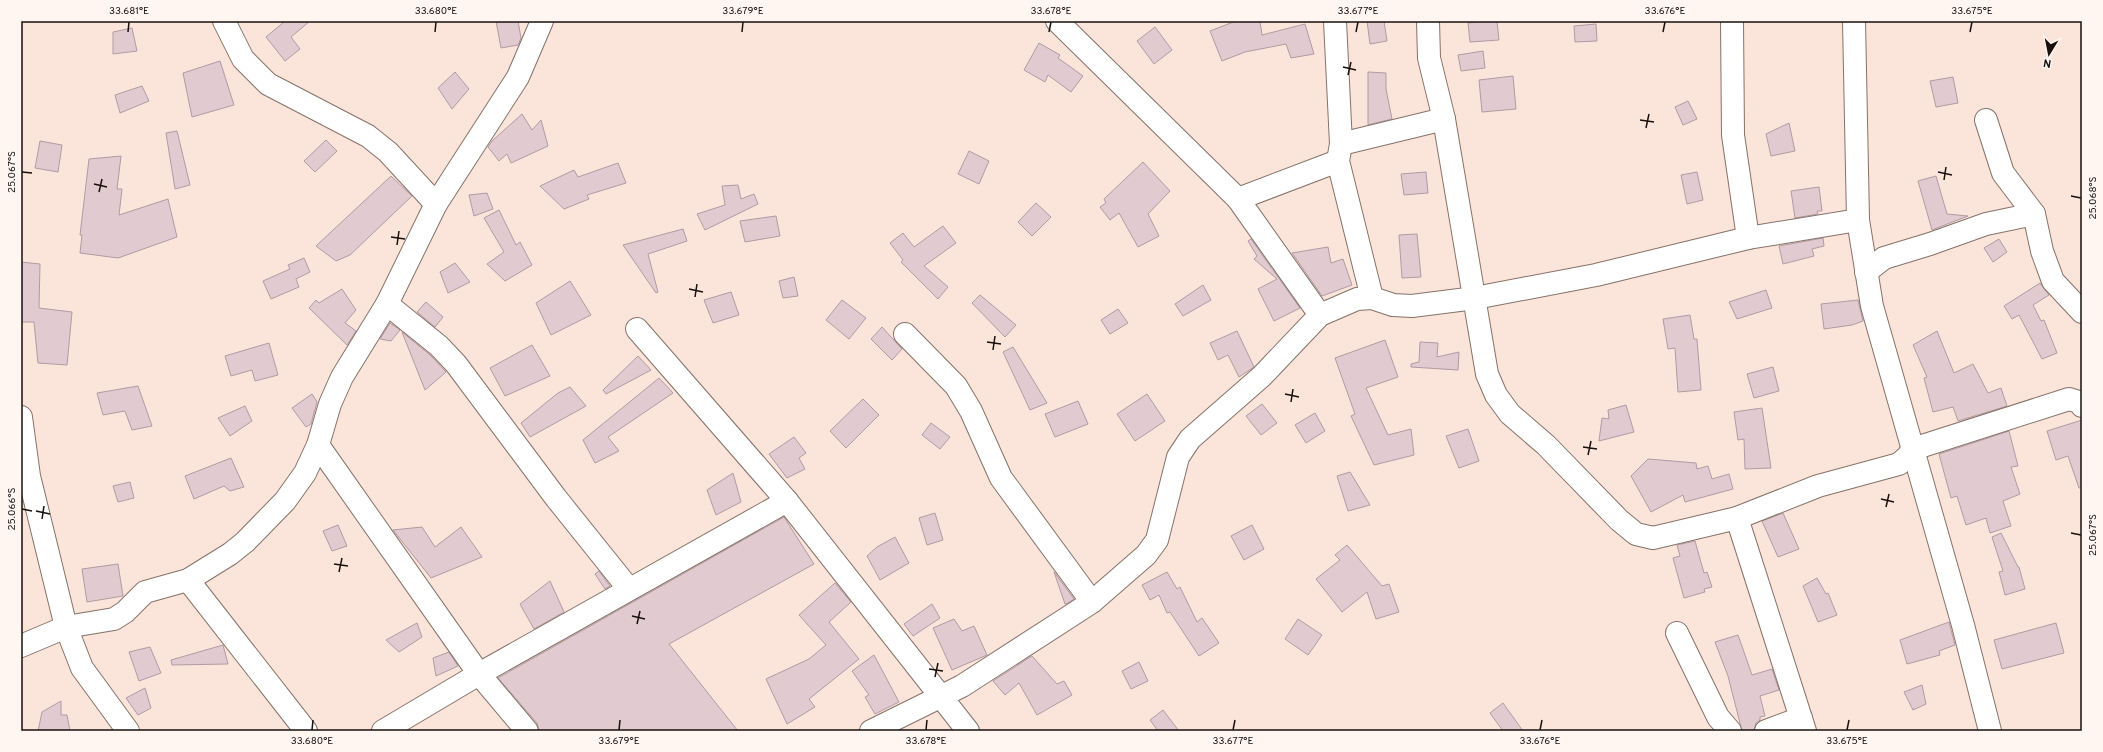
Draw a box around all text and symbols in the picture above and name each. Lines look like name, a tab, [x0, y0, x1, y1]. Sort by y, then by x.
text: 33.681°E	[109, 5, 149, 18]
text: 33.680°E	[415, 5, 457, 18]
text: 33.679°E	[722, 5, 764, 18]
text: 33.678°E	[1030, 5, 1072, 18]
text: 33.677°E	[1338, 5, 1378, 18]
text: 33.676°E	[1645, 5, 1685, 18]
text: 33.675°E	[1951, 5, 1993, 18]
north arrow	[2029, 34, 2069, 74]
text: N	[2042, 55, 2053, 70]
text: 25.067°S	[6, 151, 19, 193]
text: 25.068°S	[2087, 176, 2100, 220]
text: 25.066°S	[6, 487, 19, 531]
text: 25.067°S	[2087, 514, 2100, 556]
text: 33.680°E	[291, 735, 333, 748]
text: 33.679°E	[598, 735, 640, 748]
text: 33.678°E	[905, 735, 947, 748]
text: 33.677°E	[1213, 735, 1253, 748]
text: 33.676°E	[1520, 735, 1560, 748]
text: 33.675°E	[1826, 735, 1868, 748]

